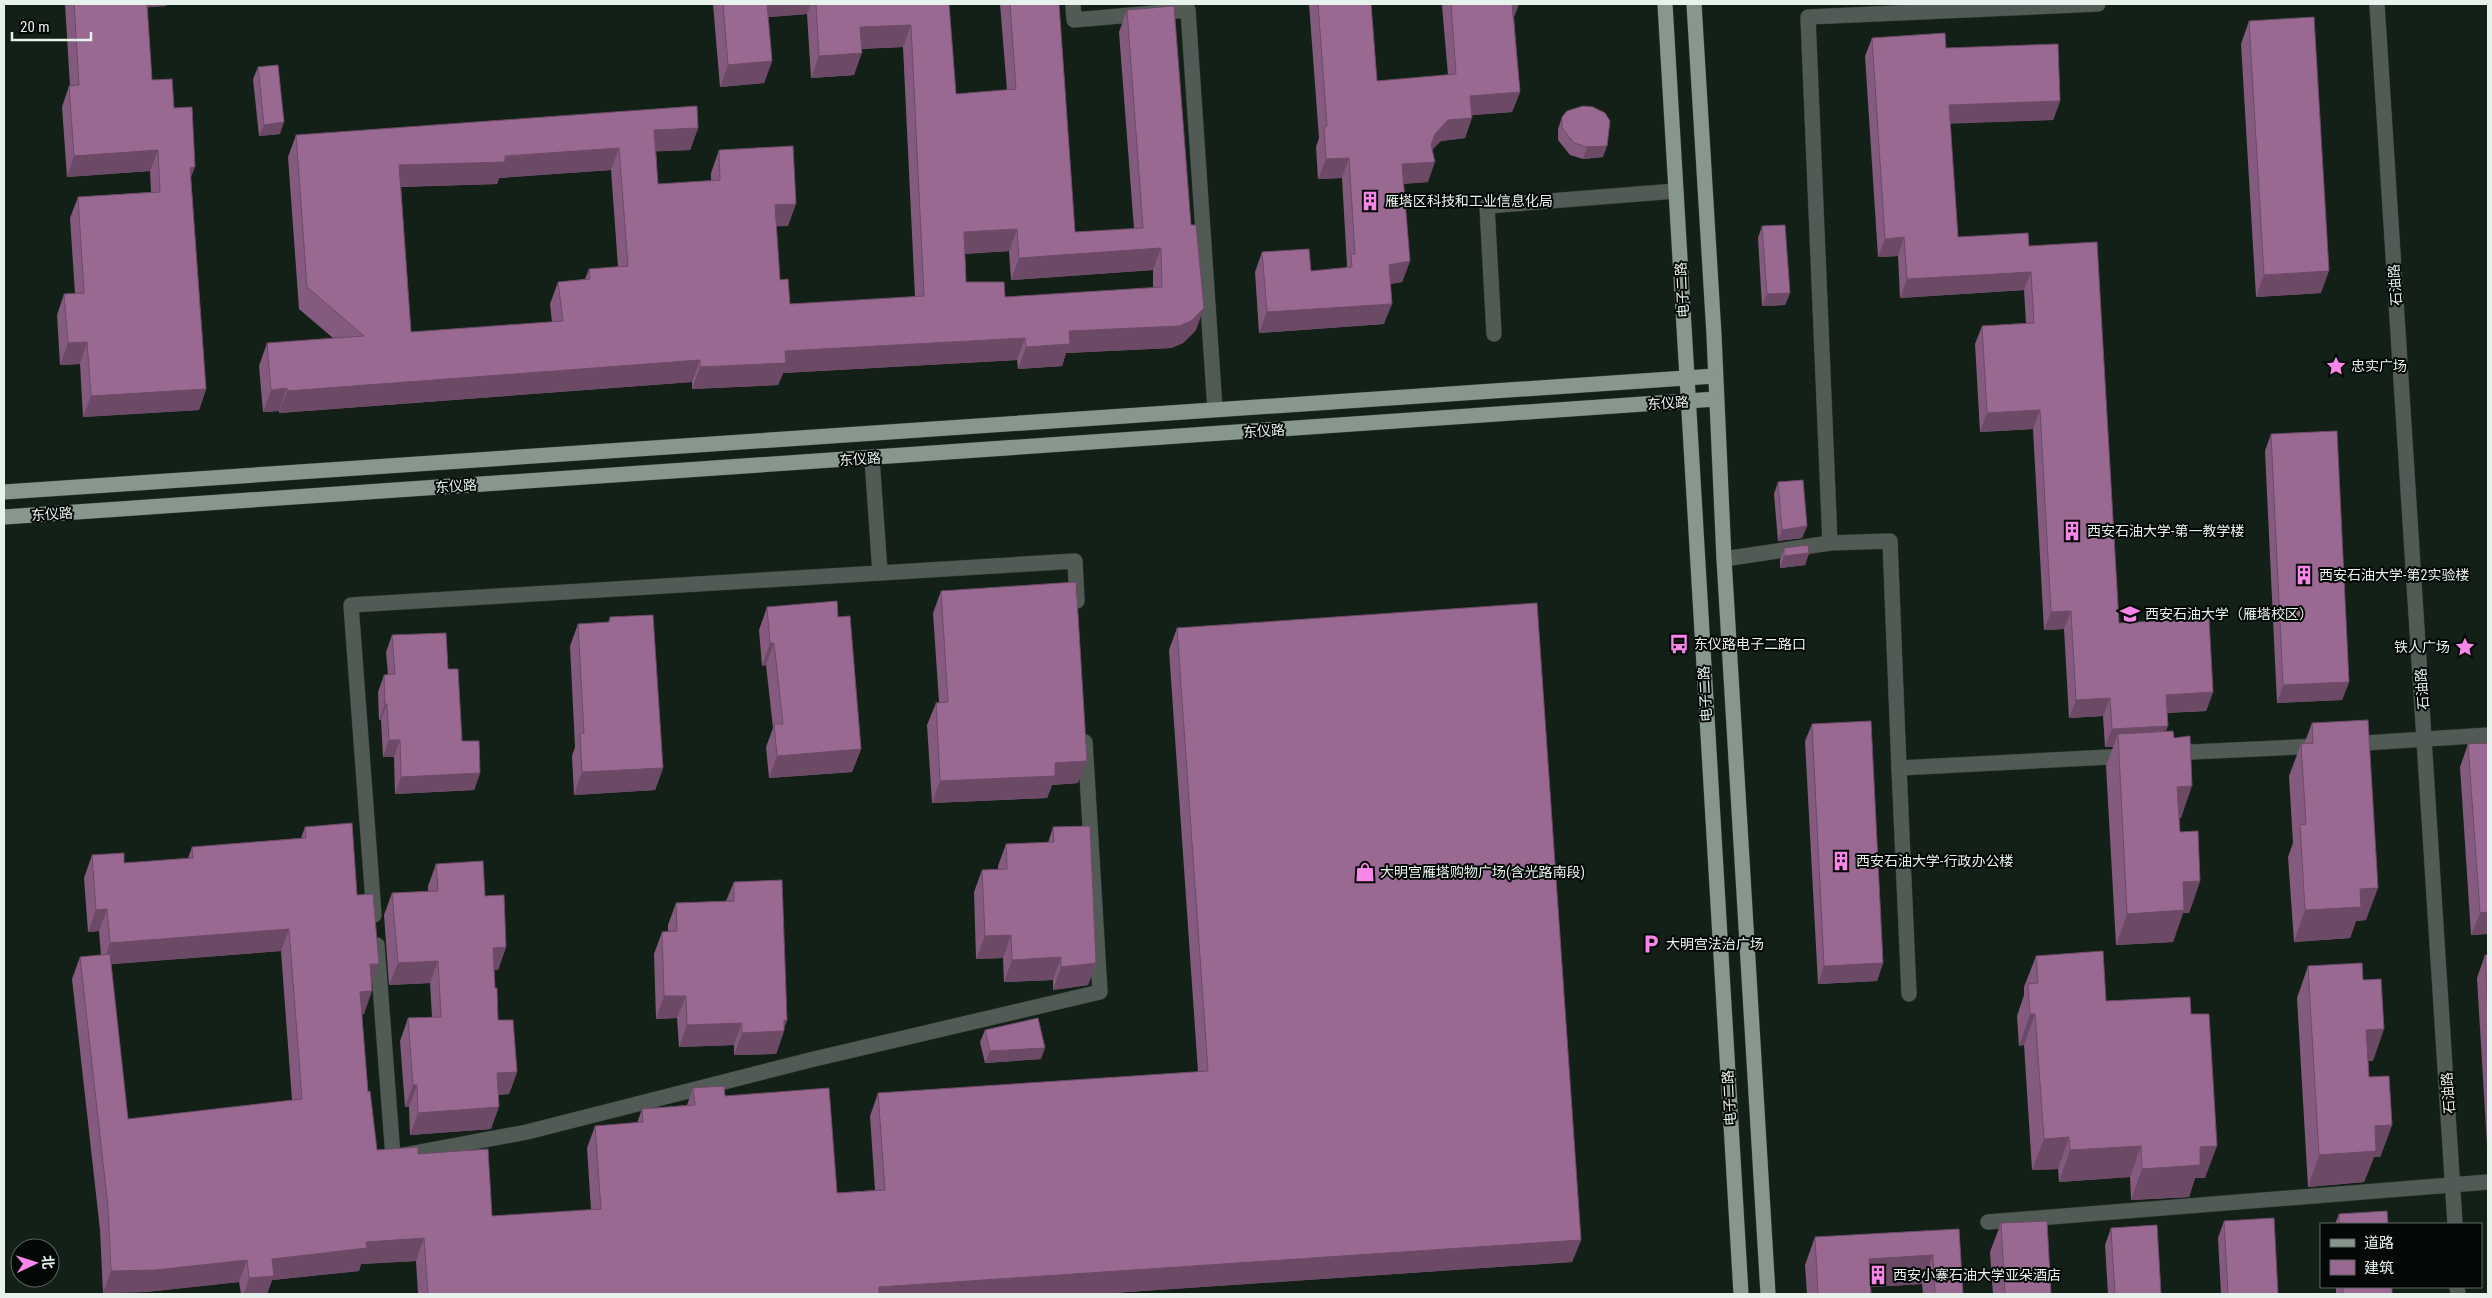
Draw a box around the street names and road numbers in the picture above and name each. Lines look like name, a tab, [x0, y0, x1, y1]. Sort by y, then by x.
street label: 电子二路	[1673, 262, 1691, 318]
street label: 石油路	[2386, 263, 2404, 307]
street label: 东仪路	[1646, 394, 1690, 412]
street label: 东仪路	[1242, 422, 1286, 440]
street label: 东仪路	[838, 450, 882, 468]
street label: 东仪路	[434, 477, 478, 495]
street label: 东仪路	[30, 505, 74, 523]
street label: 电子二路	[1696, 666, 1714, 722]
street label: 石油路	[2413, 667, 2431, 711]
street label: 电子二路	[1720, 1070, 1738, 1126]
street label: 石油路	[2439, 1071, 2457, 1115]

